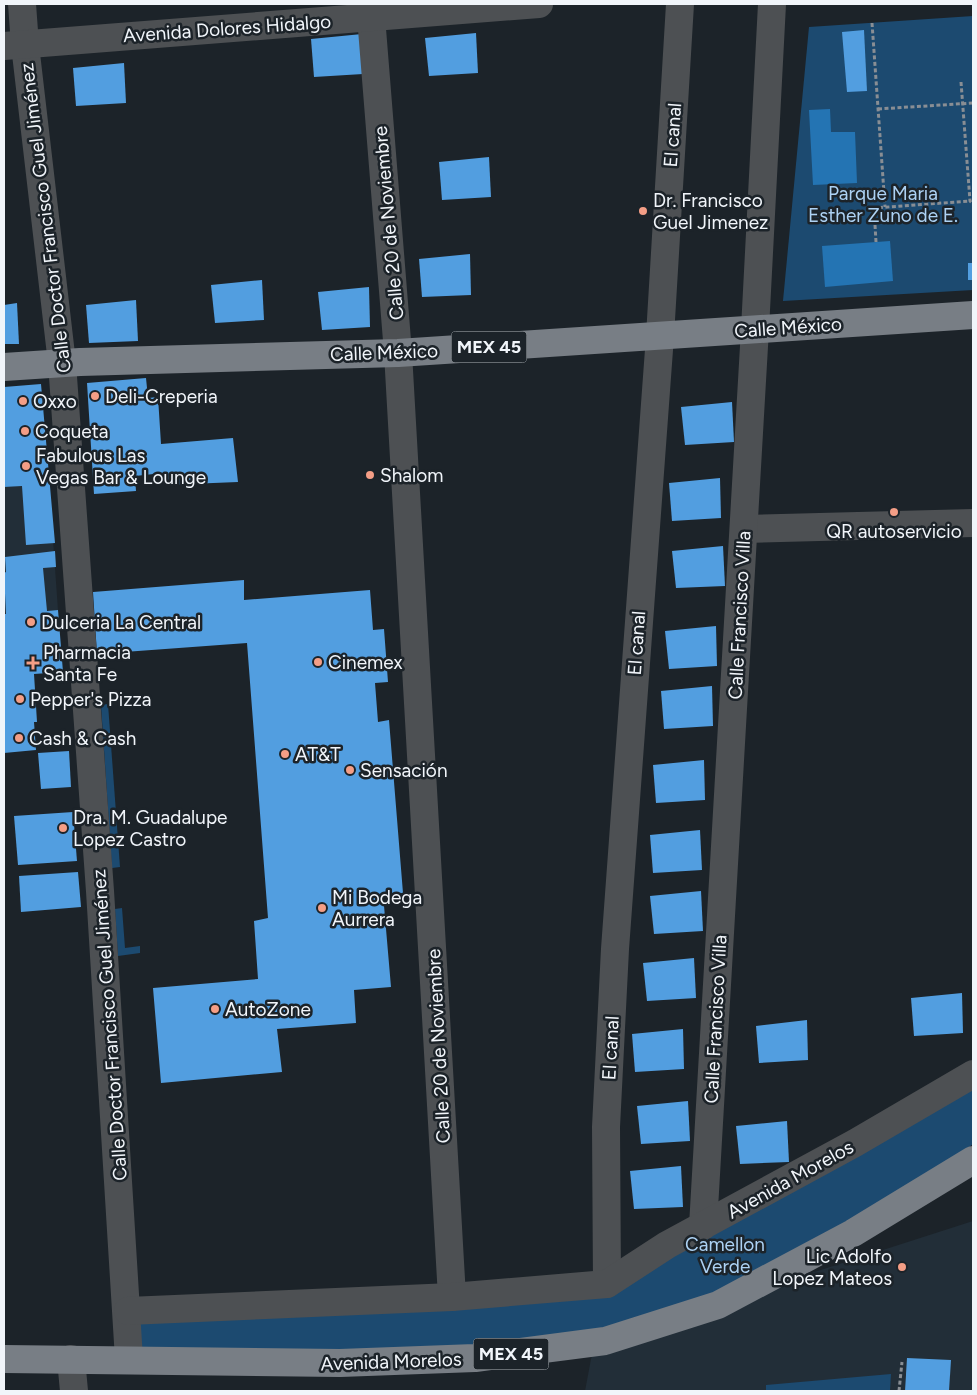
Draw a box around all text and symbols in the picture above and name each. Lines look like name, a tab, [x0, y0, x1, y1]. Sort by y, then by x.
street label: Avenida Dolores Hidalgo	[122, 10, 332, 47]
street label: Calle Doctor Francisco Guel Jiménez	[15, 62, 76, 374]
street label: El canal	[659, 102, 686, 168]
street label: Calle 20 de Noviembre	[369, 125, 408, 321]
park label: Parque Maria Esther Zuno de E.	[808, 182, 958, 227]
place label: Dr. Francisco Guel Jimenez	[653, 189, 768, 234]
marker: Dr. Francisco Guel Jimenez	[637, 205, 649, 217]
street label: Calle México	[733, 312, 843, 343]
road number: MEX 45	[452, 332, 526, 362]
street label: Calle México	[330, 339, 438, 366]
place label: Deli-Creperia	[105, 385, 218, 408]
place label: Oxxo	[33, 390, 77, 413]
marker: Deli-Creperia	[89, 390, 101, 402]
marker: Oxxo	[17, 395, 29, 407]
place label: Coqueta	[35, 420, 109, 443]
marker: Coqueta	[19, 425, 31, 437]
place label: Fabulous Las Vegas Bar & Lounge	[36, 444, 206, 489]
marker: Fabulous Las Vegas Bar & Lounge	[20, 460, 32, 472]
place label: Shalom	[380, 464, 443, 487]
marker: Shalom	[364, 469, 376, 481]
marker: QR autoservicio	[888, 506, 900, 518]
place label: QR autoservicio	[826, 520, 962, 543]
street label: Calle Francisco Villa	[724, 530, 755, 700]
street label: El canal	[623, 610, 650, 676]
place label: Dulceria La Central	[41, 611, 201, 634]
marker: Dulceria La Central	[25, 616, 37, 628]
place label: Pharmacia Santa Fe	[43, 641, 131, 686]
place label: Cinemex	[328, 651, 403, 674]
marker: Cinemex	[312, 656, 324, 668]
marker: Pharmacia Santa Fe	[27, 657, 39, 669]
place label: Pepper's Pizza	[30, 688, 152, 711]
marker: Pepper's Pizza	[14, 693, 26, 705]
place label: Cash & Cash	[29, 727, 136, 750]
marker: Cash & Cash	[13, 732, 25, 744]
place label: AT&T	[295, 743, 341, 766]
marker: AT&T	[279, 748, 291, 760]
place label: Sensación	[360, 759, 448, 782]
marker: Sensación	[344, 764, 356, 776]
place label: Dra. M. Guadalupe Lopez Castro	[73, 806, 228, 851]
marker: Dra. M. Guadalupe Lopez Castro	[57, 822, 69, 834]
street label: Calle Doctor Francisco Guel Jiménez	[87, 868, 132, 1181]
place label: Mi Bodega Aurrera	[332, 886, 422, 931]
marker: Mi Bodega Aurrera	[316, 902, 328, 914]
street label: Calle Francisco Villa	[700, 934, 731, 1104]
street label: Calle 20 de Noviembre	[422, 948, 455, 1144]
place label: AutoZone	[225, 998, 311, 1021]
marker: AutoZone	[209, 1003, 221, 1015]
street label: El canal	[597, 1015, 624, 1081]
street label: Avenida Morelos	[723, 1135, 858, 1224]
park label: Camellon Verde	[685, 1233, 765, 1278]
place label: Lic Adolfo Lopez Mateos	[772, 1245, 892, 1290]
marker: Lic Adolfo Lopez Mateos	[896, 1261, 908, 1273]
road number: MEX 45	[474, 1338, 548, 1370]
street label: Avenida Morelos	[320, 1348, 462, 1375]

